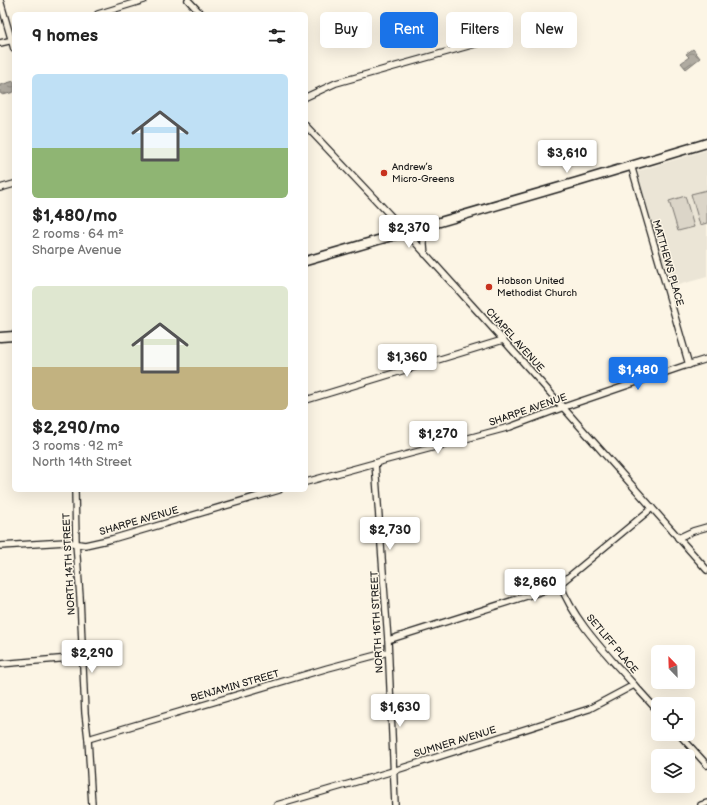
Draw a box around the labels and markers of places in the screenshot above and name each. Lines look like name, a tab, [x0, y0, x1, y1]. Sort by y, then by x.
pin: $3,610	[534, 140, 600, 174]
place label: Andrew’s Micro-Greens	[392, 161, 454, 185]
marker: Andrew’s Micro-Greens	[379, 168, 389, 178]
pin: $2,370	[376, 215, 442, 249]
place label: Hobson United Methodist Church	[497, 275, 578, 299]
marker: Hobson United Methodist Church	[484, 282, 494, 292]
pin: $1,360	[374, 344, 440, 378]
pin: $1,480	[605, 357, 671, 391]
pin: $1,270	[405, 421, 471, 455]
pin: $2,730	[357, 517, 423, 551]
pin: $2,860	[502, 569, 568, 603]
pin: $2,290	[59, 640, 125, 674]
pin: $1,630	[367, 694, 433, 728]

